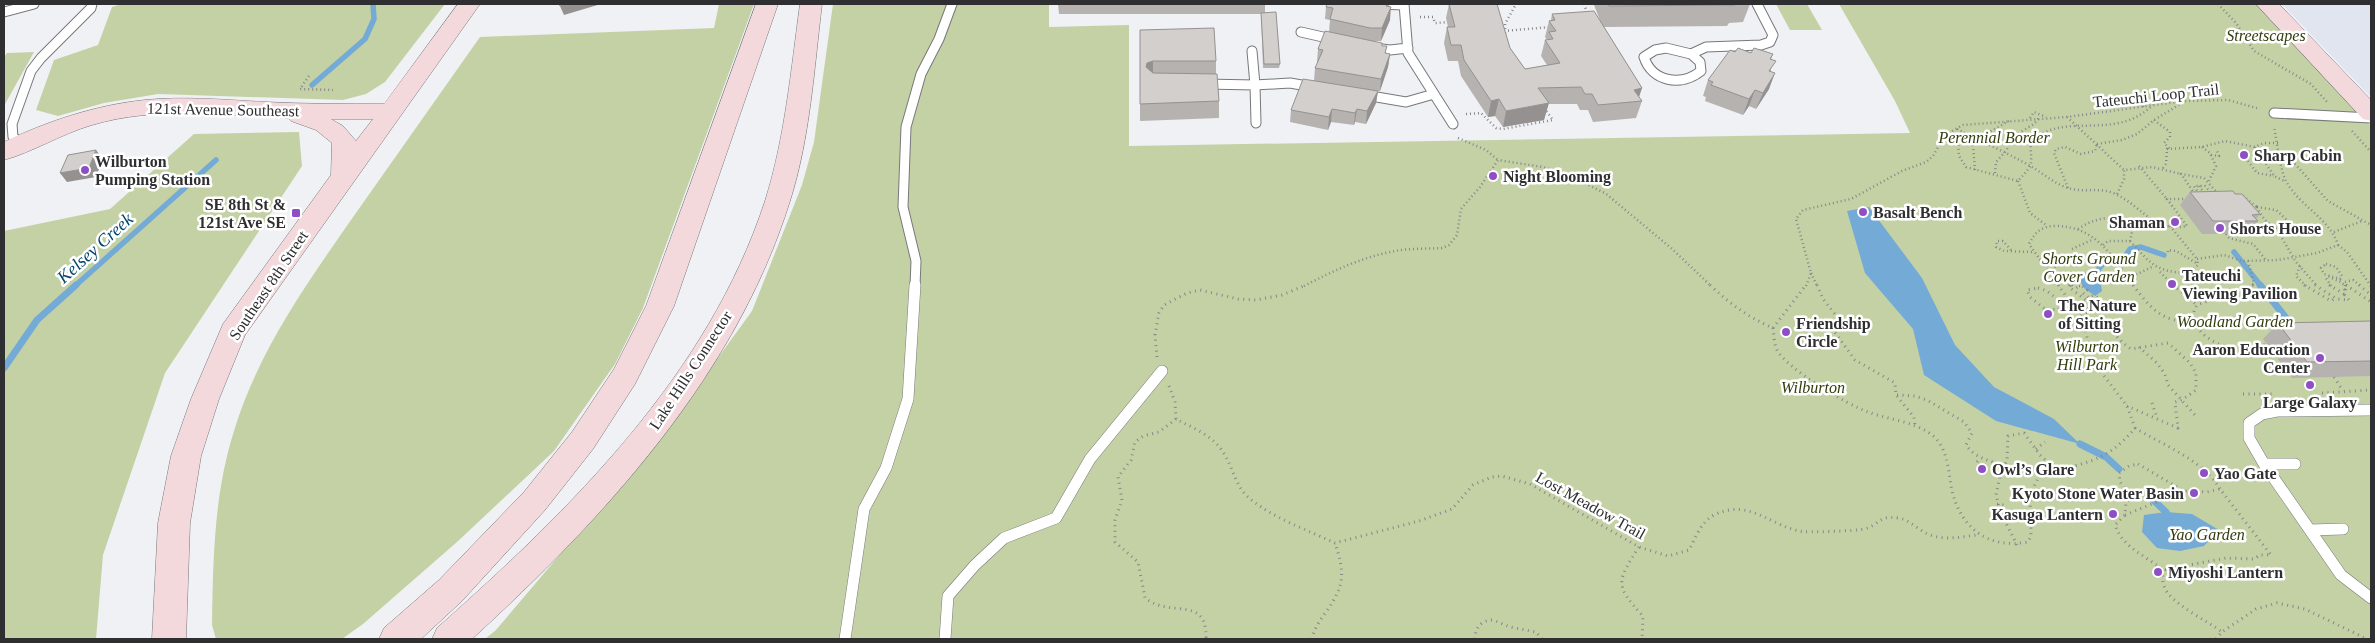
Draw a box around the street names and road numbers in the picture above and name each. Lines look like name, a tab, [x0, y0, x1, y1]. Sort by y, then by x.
street label: Tateuchi Loop Trail	[2092, 80, 2221, 112]
street label: 121st Avenue Southeast	[147, 100, 300, 119]
street label: Southeast 8th Street	[226, 227, 312, 343]
street label: Lake Hills Connector	[646, 307, 735, 433]
street label: Lost Meadow Trail	[1533, 468, 1649, 543]

